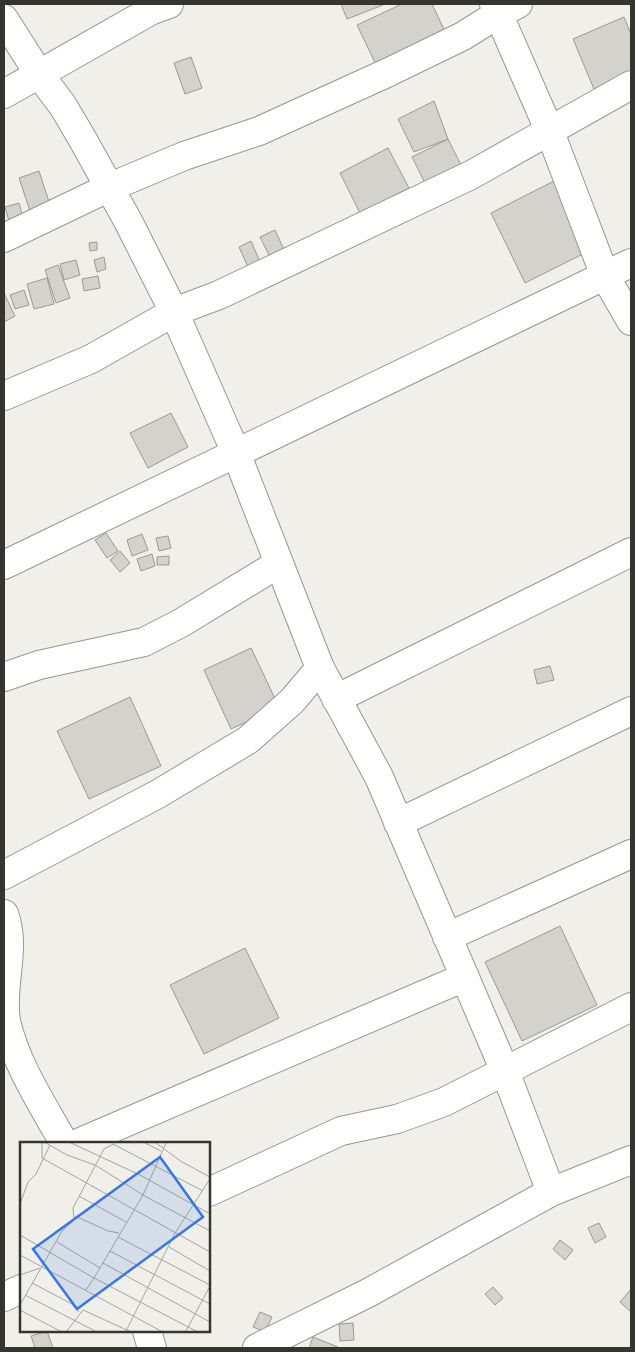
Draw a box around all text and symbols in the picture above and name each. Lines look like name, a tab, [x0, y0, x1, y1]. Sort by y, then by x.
inset map	[20, 1142, 210, 1332]

